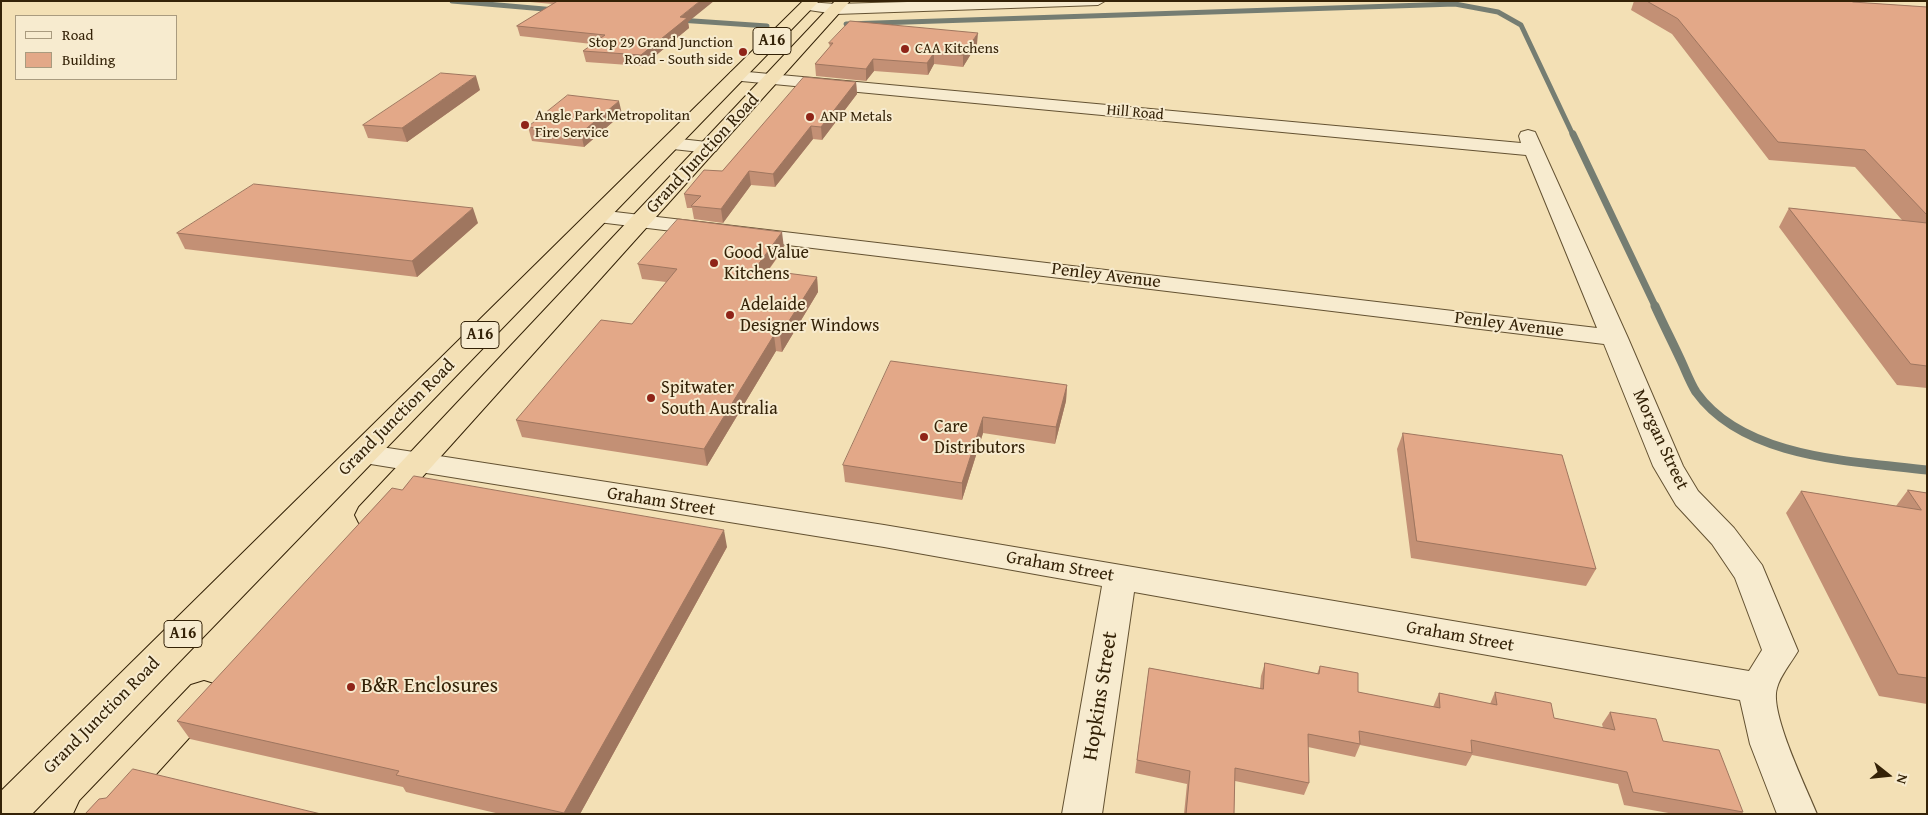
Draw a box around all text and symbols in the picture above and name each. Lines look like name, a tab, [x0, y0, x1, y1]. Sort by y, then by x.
legend	[15, 15, 178, 80]
text: Road	[62, 24, 93, 45]
road number: A16	[753, 27, 791, 54]
place label: Stop 29 Grand Junction Road - South side	[588, 34, 733, 69]
place label: CAA Kitchens	[915, 40, 999, 58]
marker: CAA Kitchens	[899, 43, 911, 55]
marker: Stop 29 Grand Junction Road - South side	[737, 46, 749, 58]
text: Building	[62, 49, 115, 70]
street label: Grand Junction Road	[642, 90, 764, 218]
street label: Hill Road	[1106, 102, 1164, 124]
place label: Angle Park Metropolitan Fire Service	[535, 107, 690, 142]
place label: ANP Metals	[820, 108, 892, 126]
marker: ANP Metals	[804, 111, 816, 123]
marker: Angle Park Metropolitan Fire Service	[519, 119, 531, 131]
place label: Good Value Kitchens	[724, 242, 809, 284]
marker: Good Value Kitchens	[708, 257, 720, 269]
street label: Penley Avenue	[1050, 259, 1162, 293]
place label: Adelaide Designer Windows	[740, 294, 879, 336]
street label: Penley Avenue	[1453, 308, 1565, 342]
marker: Adelaide Designer Windows	[724, 309, 736, 321]
road number: A16	[461, 322, 499, 348]
street label: Grand Junction Road	[334, 355, 460, 481]
place label: Spitwater South Australia	[661, 377, 778, 419]
street label: Morgan Street	[1627, 386, 1693, 494]
marker: Spitwater South Australia	[645, 392, 657, 404]
place label: Care Distributors	[934, 416, 1025, 458]
marker: Care Distributors	[918, 431, 930, 443]
street label: Graham Street	[605, 483, 717, 521]
street label: Graham Street	[1004, 547, 1116, 587]
street label: Graham Street	[1404, 617, 1516, 657]
road number: A16	[164, 620, 202, 648]
street label: Hopkins Street	[1078, 630, 1124, 762]
street label: Grand Junction Road	[39, 653, 165, 779]
place label: B&R Enclosures	[361, 674, 498, 700]
marker: B&R Enclosures	[345, 681, 357, 693]
north arrow	[1863, 750, 1913, 800]
text: N	[1892, 772, 1913, 786]

